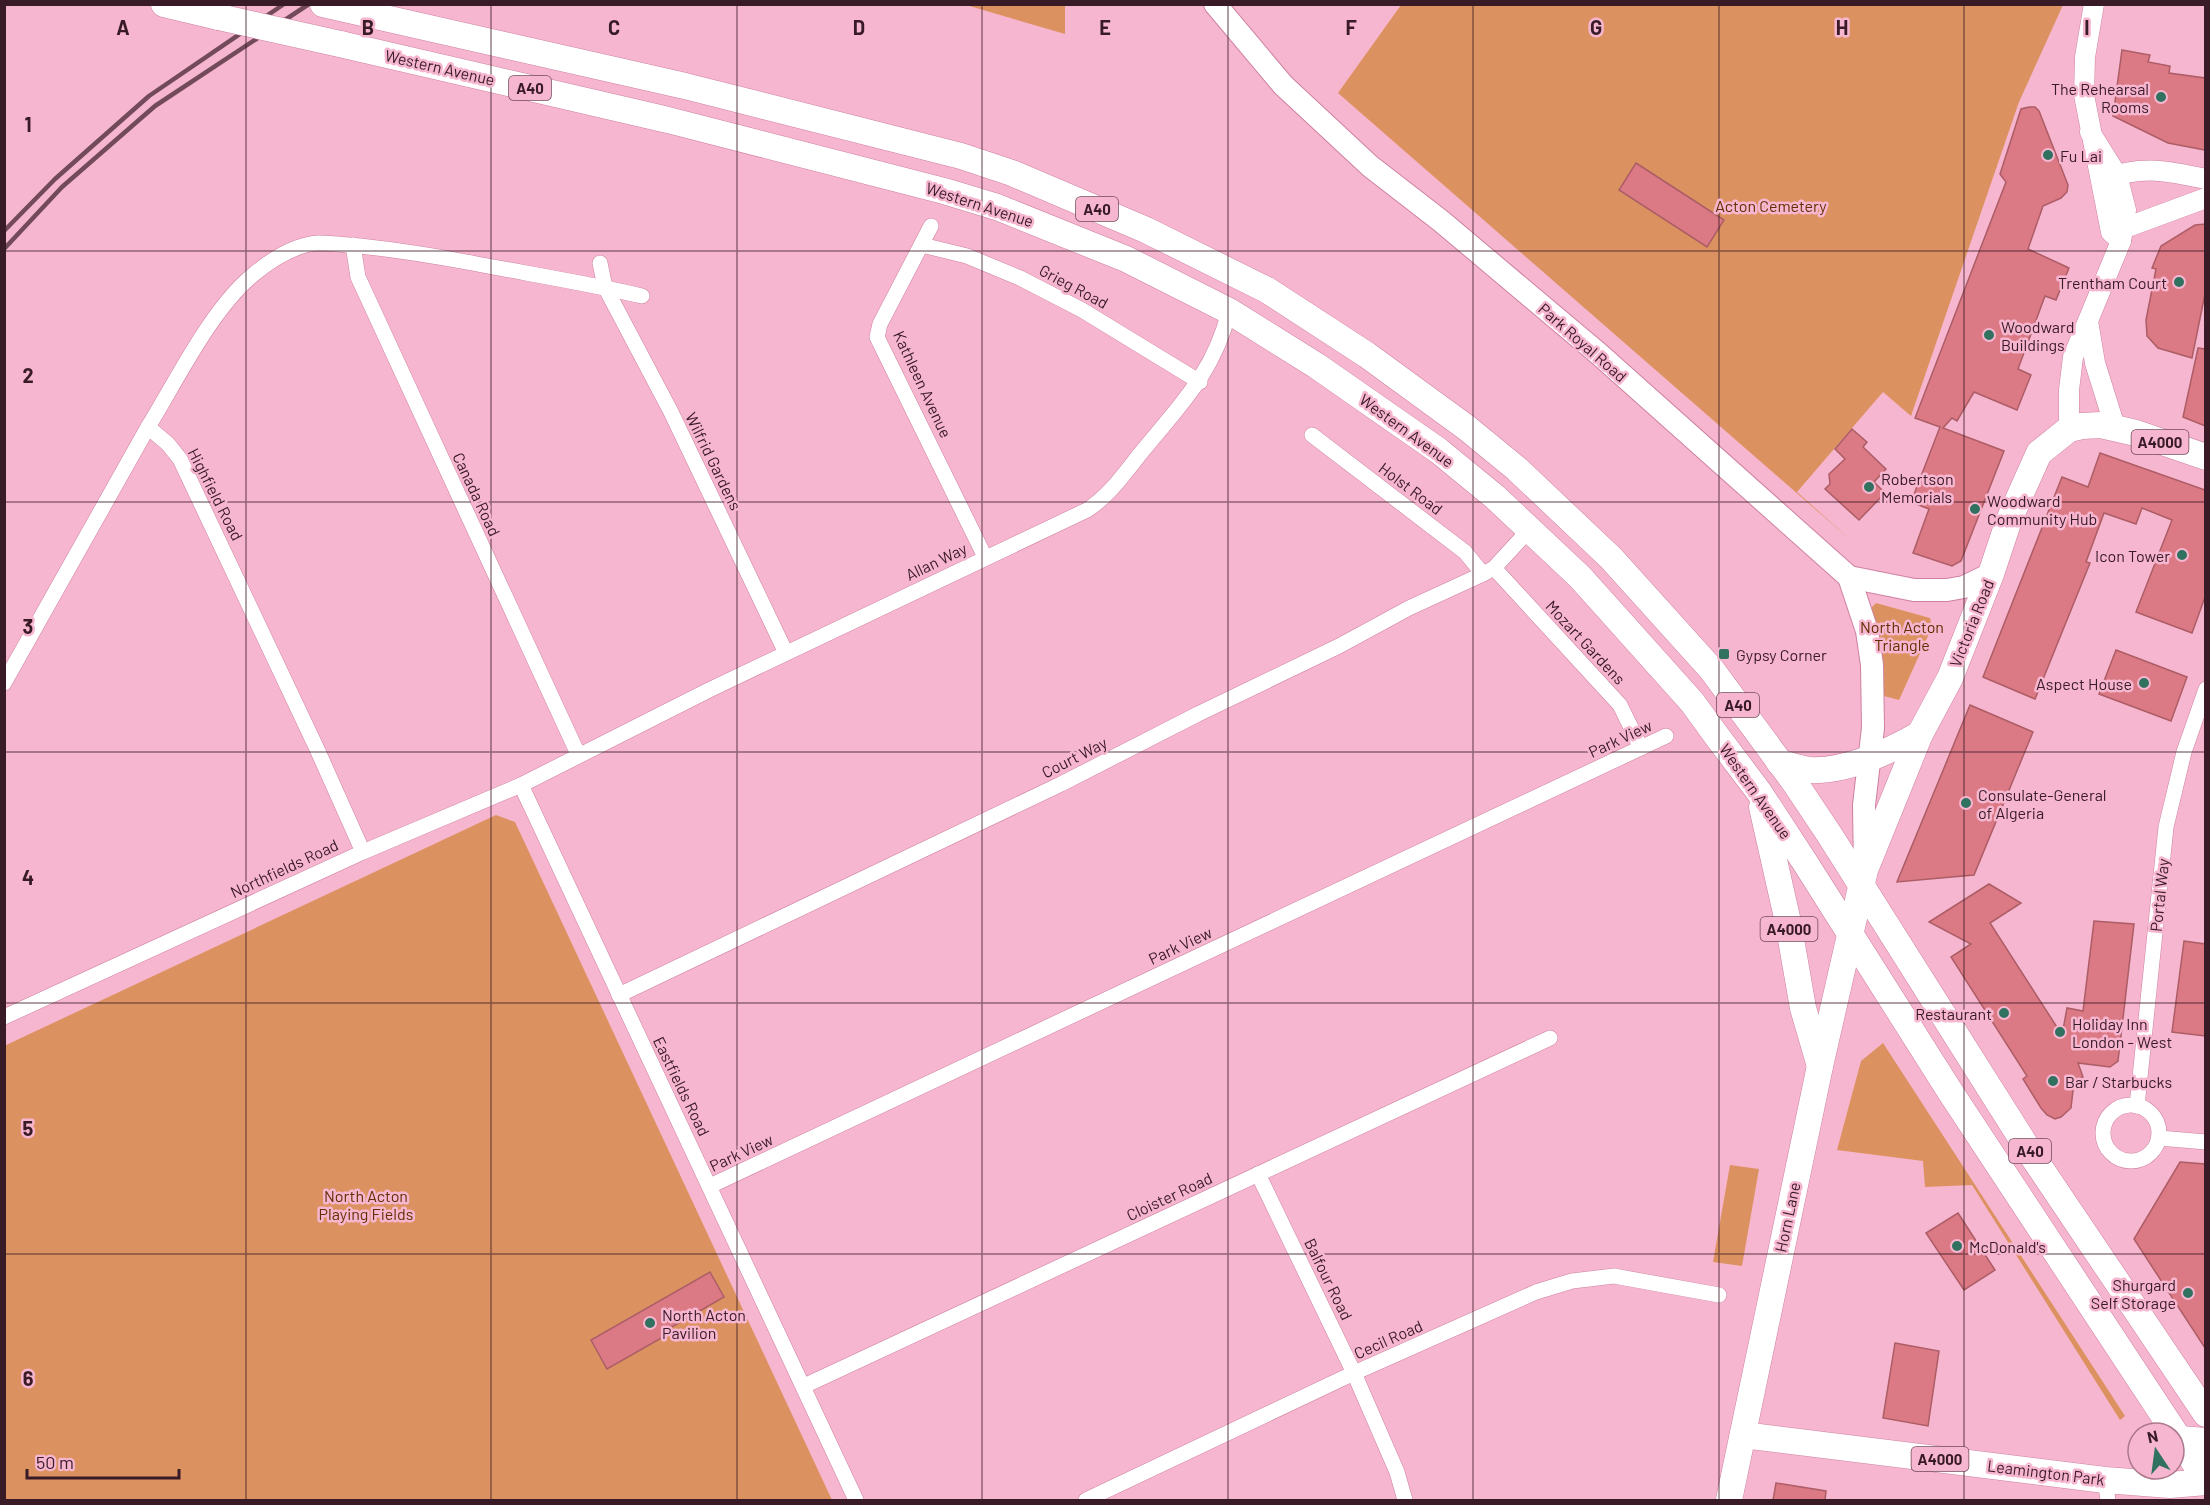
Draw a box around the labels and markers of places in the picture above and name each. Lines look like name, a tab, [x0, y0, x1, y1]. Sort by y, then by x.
place label: The Rehearsal Rooms	[2051, 79, 2149, 116]
marker: The Rehearsal Rooms	[2154, 90, 2168, 104]
place label: Fu Lai	[2060, 146, 2102, 165]
marker: Fu Lai	[2041, 148, 2055, 162]
place label: Trentham Court	[2058, 273, 2167, 292]
marker: Trentham Court	[2172, 275, 2186, 289]
place label: Woodward Buildings	[2001, 317, 2074, 354]
marker: Woodward Buildings	[1982, 328, 1996, 342]
place label: Robertson Memorials	[1881, 469, 1954, 506]
marker: Robertson Memorials	[1862, 480, 1876, 494]
place label: Woodward Community Hub	[1987, 491, 2097, 528]
marker: Woodward Community Hub	[1968, 502, 1982, 516]
place label: Icon Tower	[2095, 546, 2170, 565]
marker: Icon Tower	[2175, 548, 2189, 562]
place label: Gypsy Corner	[1736, 645, 1827, 664]
marker: Gypsy Corner	[1717, 647, 1731, 661]
place label: Aspect House	[2036, 674, 2132, 693]
marker: Aspect House	[2137, 676, 2151, 690]
place label: Consulate-General of Algeria	[1978, 785, 2107, 822]
marker: Consulate-General of Algeria	[1959, 796, 1973, 810]
place label: Restaurant	[1915, 1004, 1992, 1023]
marker: Restaurant	[1997, 1006, 2011, 1020]
place label: Holiday Inn London - West	[2072, 1014, 2172, 1051]
marker: Holiday Inn London - West	[2053, 1025, 2067, 1039]
place label: Bar / Starbucks	[2065, 1072, 2172, 1091]
marker: Bar / Starbucks	[2046, 1074, 2060, 1088]
place label: McDonald's	[1969, 1237, 2046, 1256]
marker: McDonald's	[1950, 1239, 1964, 1253]
place label: Shurgard Self Storage	[2091, 1275, 2176, 1312]
marker: Shurgard Self Storage	[2181, 1286, 2195, 1300]
place label: North Acton Pavilion	[662, 1305, 746, 1342]
marker: North Acton Pavilion	[643, 1316, 657, 1330]

